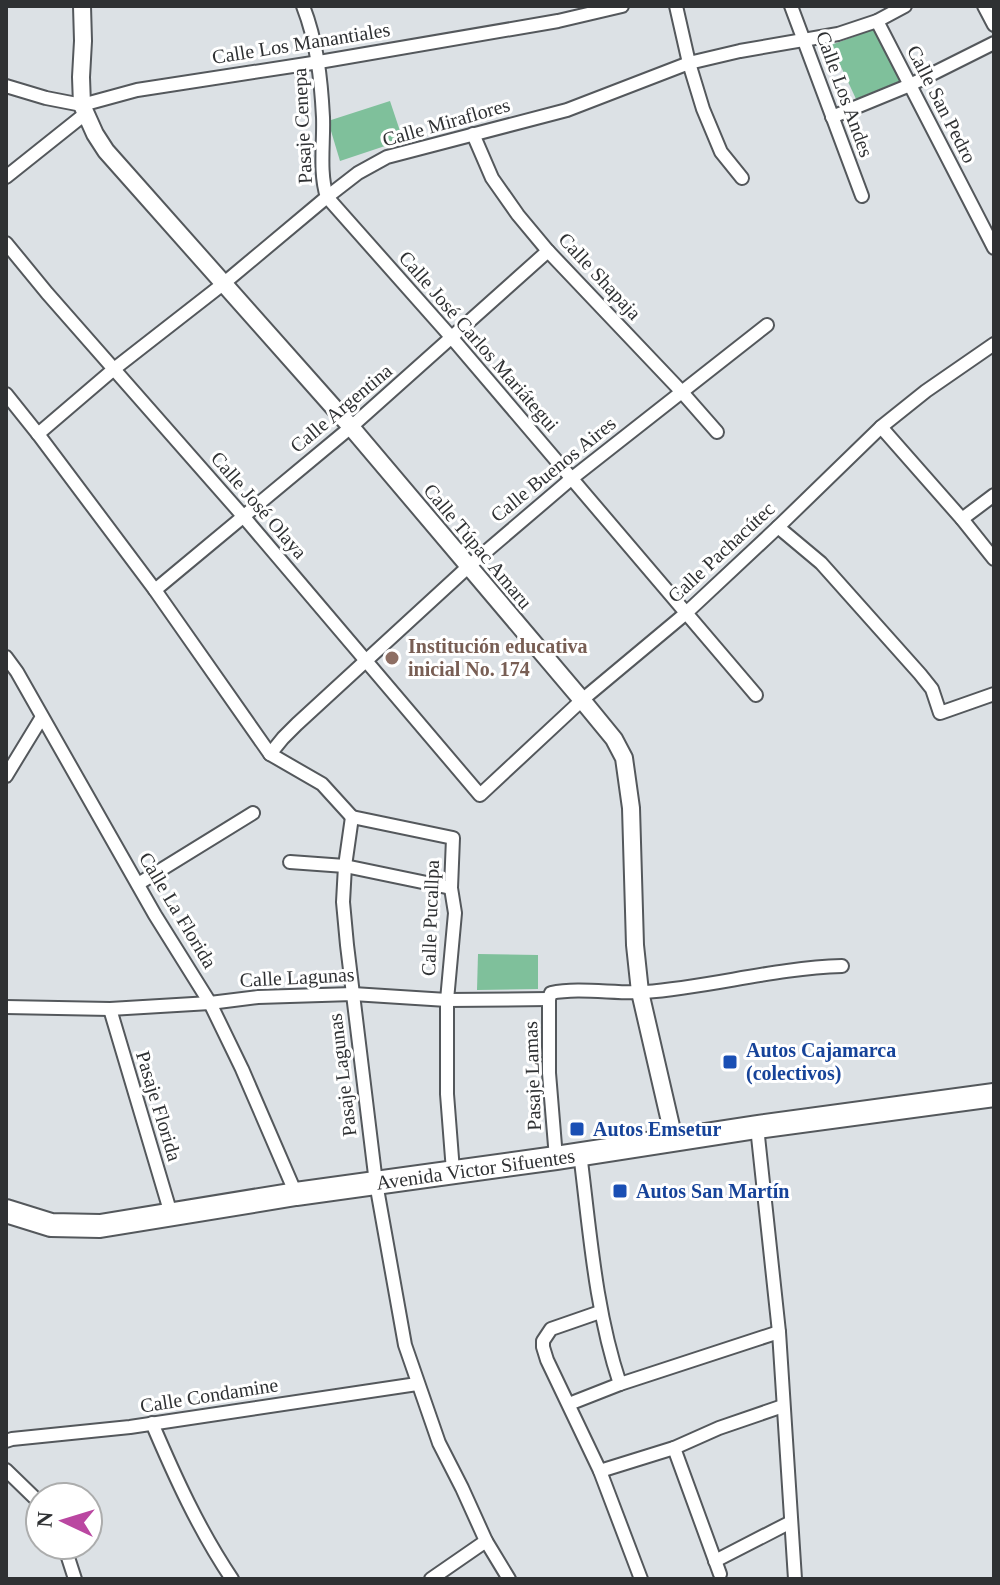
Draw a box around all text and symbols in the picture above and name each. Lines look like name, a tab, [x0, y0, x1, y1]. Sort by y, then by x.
street label: Calle Los Manantiales	[210, 18, 392, 68]
street label: Calle Los Andes	[812, 28, 878, 160]
street label: Calle San Pedro	[903, 42, 981, 166]
street label: Pasaje Cenepa	[288, 67, 317, 185]
street label: Calle Miraflores	[380, 93, 512, 151]
street label: Calle Shapaja	[554, 228, 646, 325]
street label: Calle José Carlos Mariátegui	[394, 246, 564, 437]
street label: Calle Argentina	[286, 359, 397, 458]
street label: Calle Buenos Aires	[486, 412, 620, 526]
street label: Calle José Olaya	[206, 447, 311, 564]
street label: Calle Túpac Amaru	[419, 479, 537, 614]
street label: Calle Pachacútec	[663, 497, 779, 607]
place label: Institución educativa inicial No. 174	[408, 635, 587, 680]
marker: Institución educativa inicial No. 174	[383, 649, 401, 667]
street label: Calle La Florida	[135, 848, 221, 972]
street label: Calle Pucallpa	[417, 859, 444, 976]
street label: Calle Lagunas	[239, 963, 355, 992]
street label: Pasaje Lagunas	[324, 1012, 361, 1138]
street label: Pasaje Lamas	[519, 1021, 546, 1131]
place label: Autos Cajamarca (colectivos)	[746, 1039, 896, 1085]
street label: Pasaje Florida	[131, 1048, 186, 1164]
marker: Autos Cajamarca (colectivos)	[721, 1053, 739, 1071]
place label: Autos Emsetur	[593, 1118, 721, 1140]
marker: Autos Emsetur	[568, 1120, 586, 1138]
street label: Avenida Victor Sifuentes	[375, 1144, 577, 1194]
place label: Autos San Martín	[636, 1180, 789, 1202]
marker: Autos San Martín	[611, 1182, 629, 1200]
street label: Calle Condamine	[138, 1373, 280, 1417]
north arrow	[24, 1481, 104, 1561]
text: N	[32, 1511, 58, 1528]

